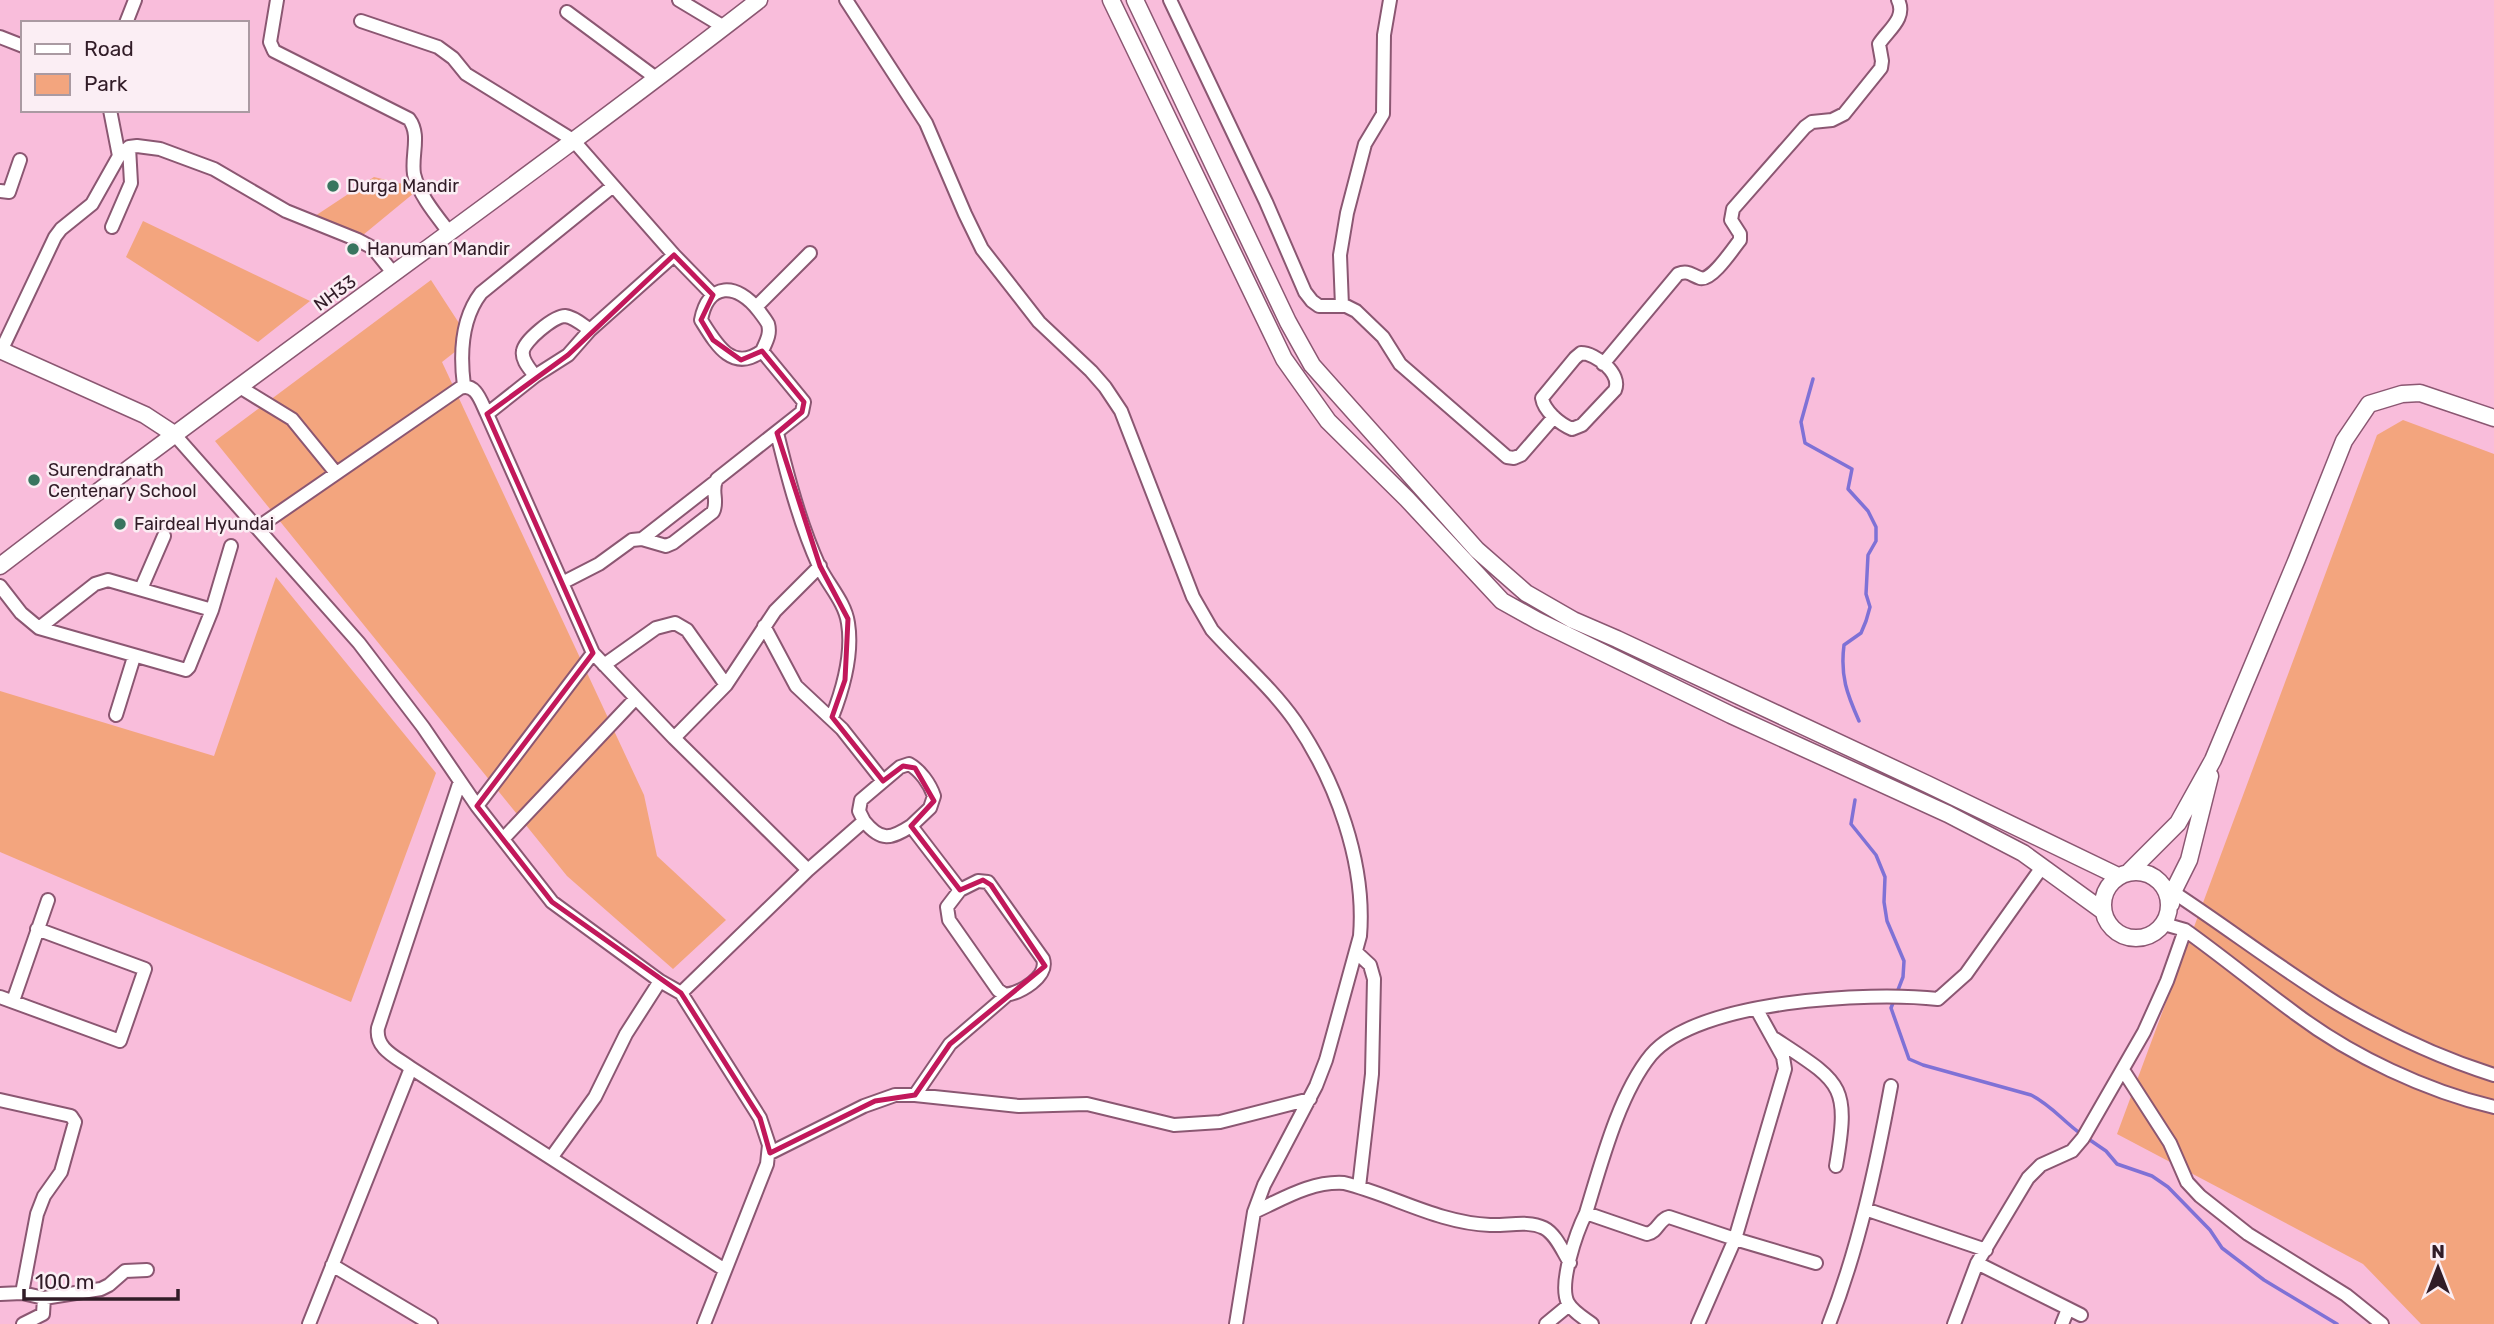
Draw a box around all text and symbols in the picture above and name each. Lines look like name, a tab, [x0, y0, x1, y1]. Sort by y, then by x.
legend	[21, 21, 248, 112]
text: Road	[84, 36, 134, 61]
text: Park	[84, 71, 128, 96]
place label: Durga Mandir	[347, 175, 459, 197]
marker: Durga Mandir	[325, 178, 341, 194]
place label: Hanuman Mandir	[367, 238, 510, 260]
marker: Hanuman Mandir	[345, 241, 361, 257]
street label: NH33	[310, 270, 360, 316]
place label: Surendranath Centenary School	[48, 459, 197, 502]
marker: Surendranath Centenary School	[26, 472, 42, 488]
place label: Fairdeal Hyundai	[134, 513, 274, 535]
marker: Fairdeal Hyundai	[112, 516, 128, 532]
north arrow	[2403, 1233, 2473, 1303]
text: N	[2431, 1240, 2445, 1263]
scale bar	[24, 1258, 178, 1302]
text: 100 m	[35, 1269, 94, 1294]

